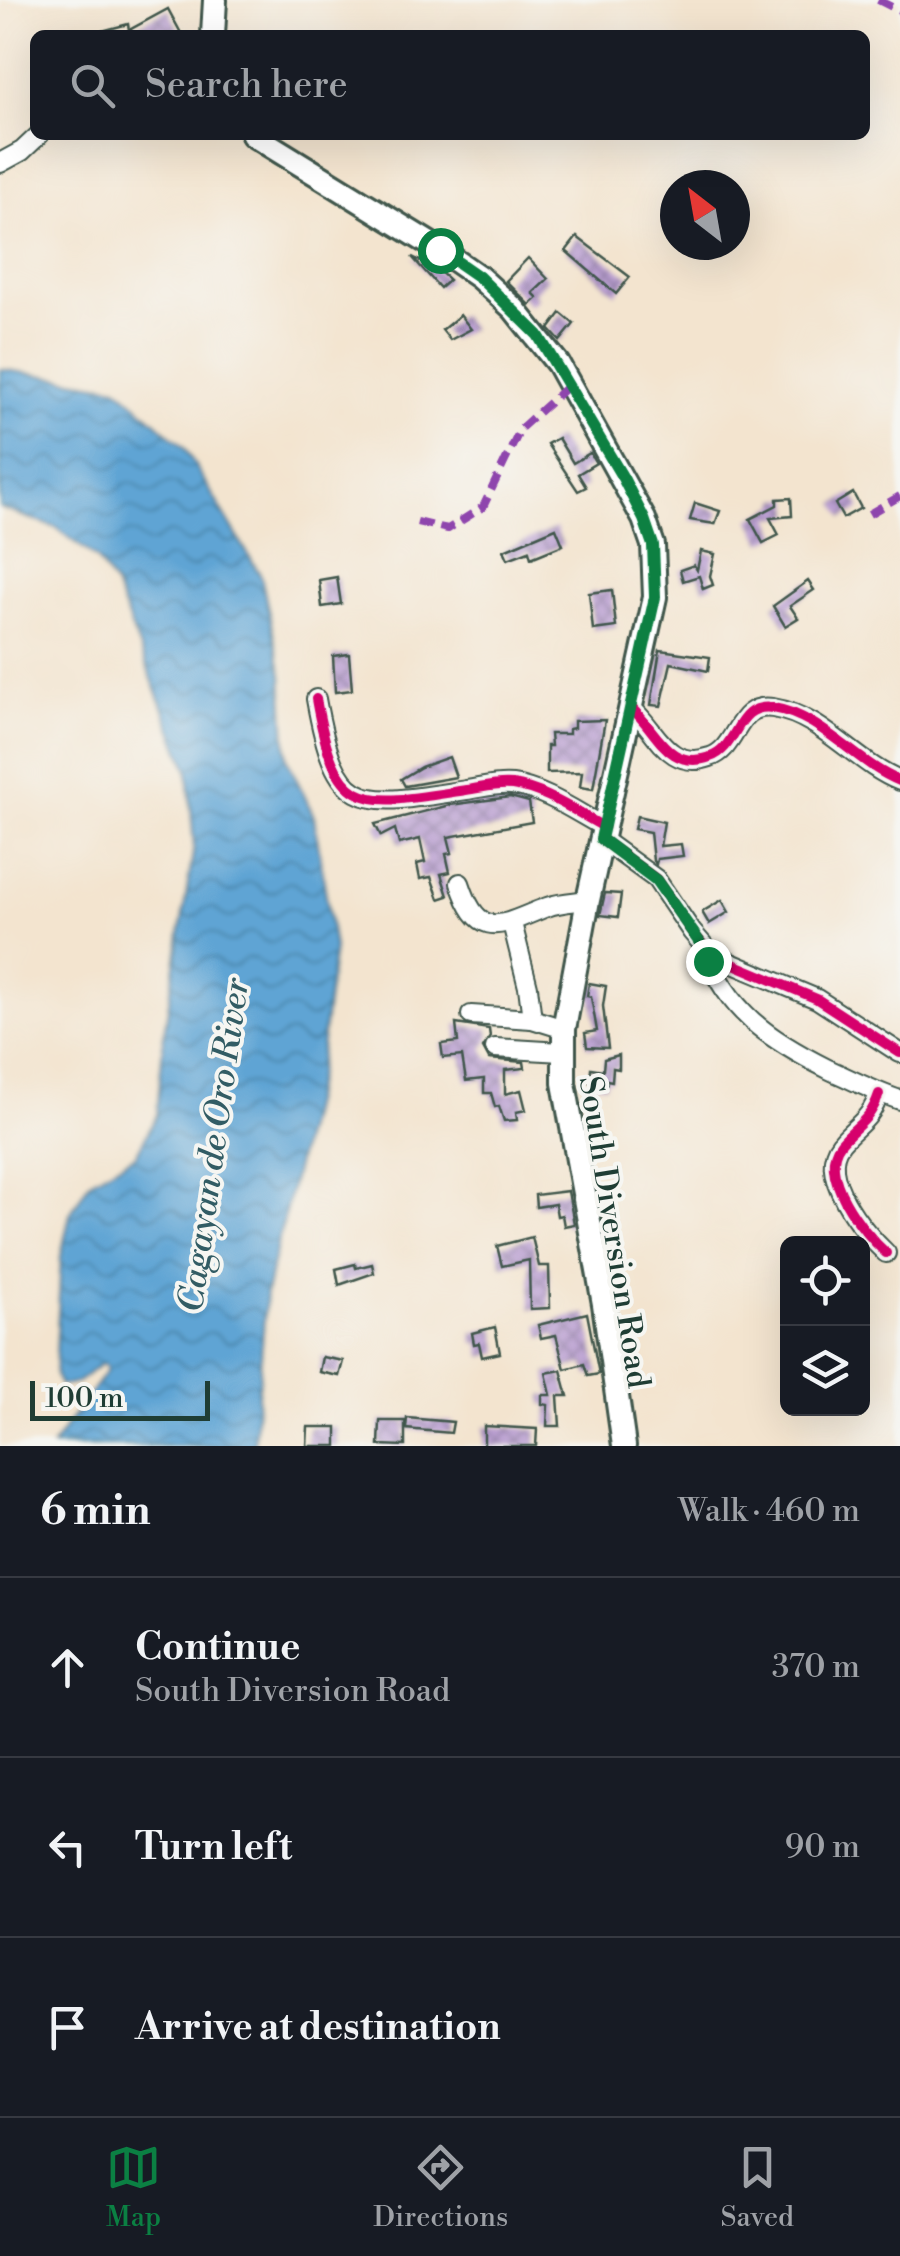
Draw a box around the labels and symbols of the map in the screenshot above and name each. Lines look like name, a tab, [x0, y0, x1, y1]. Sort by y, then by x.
north arrow	[660, 170, 750, 260]
route start	[418, 228, 464, 274]
route end	[686, 939, 732, 985]
water label: Cagayan de Oro River	[170, 974, 259, 1315]
street label: South Diversion Road	[570, 1073, 658, 1391]
scale bar	[30, 1376, 210, 1420]

